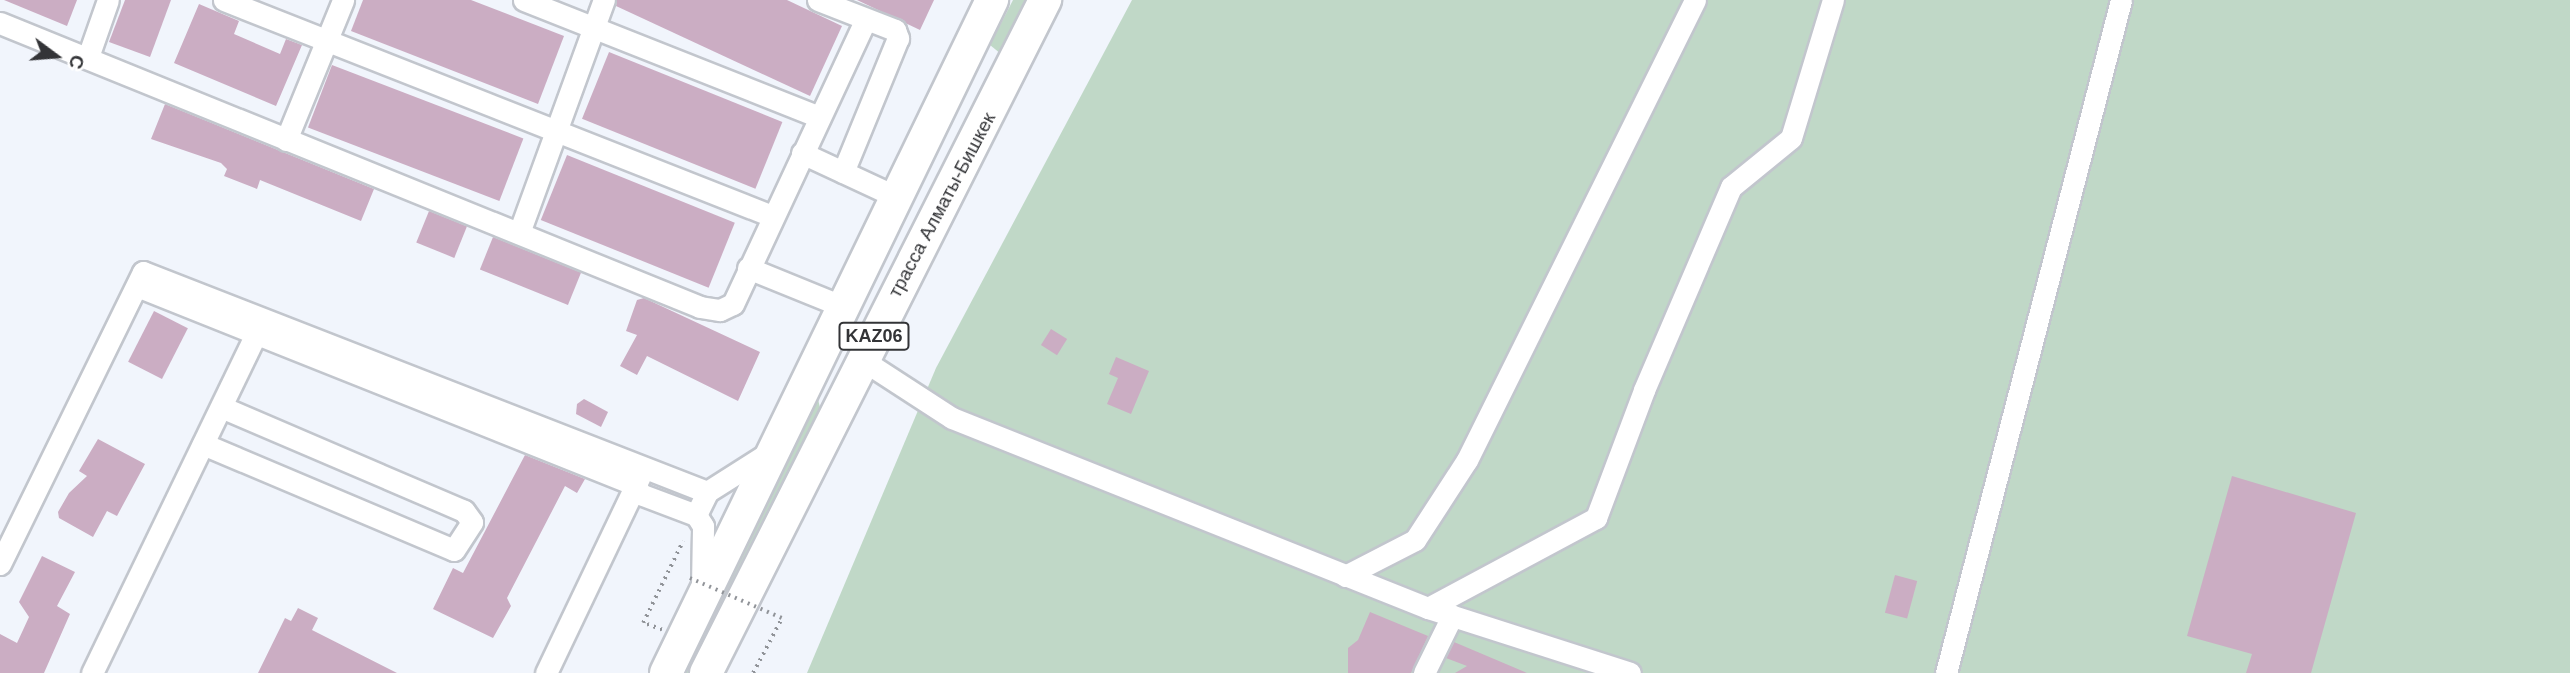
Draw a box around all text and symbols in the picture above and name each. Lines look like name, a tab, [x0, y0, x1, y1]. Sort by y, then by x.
north arrow	[21, 21, 91, 91]
text: С	[65, 52, 89, 71]
street label: трасса Алматы-Бишкек	[884, 109, 1000, 301]
road number: KАZ06	[837, 322, 911, 350]

